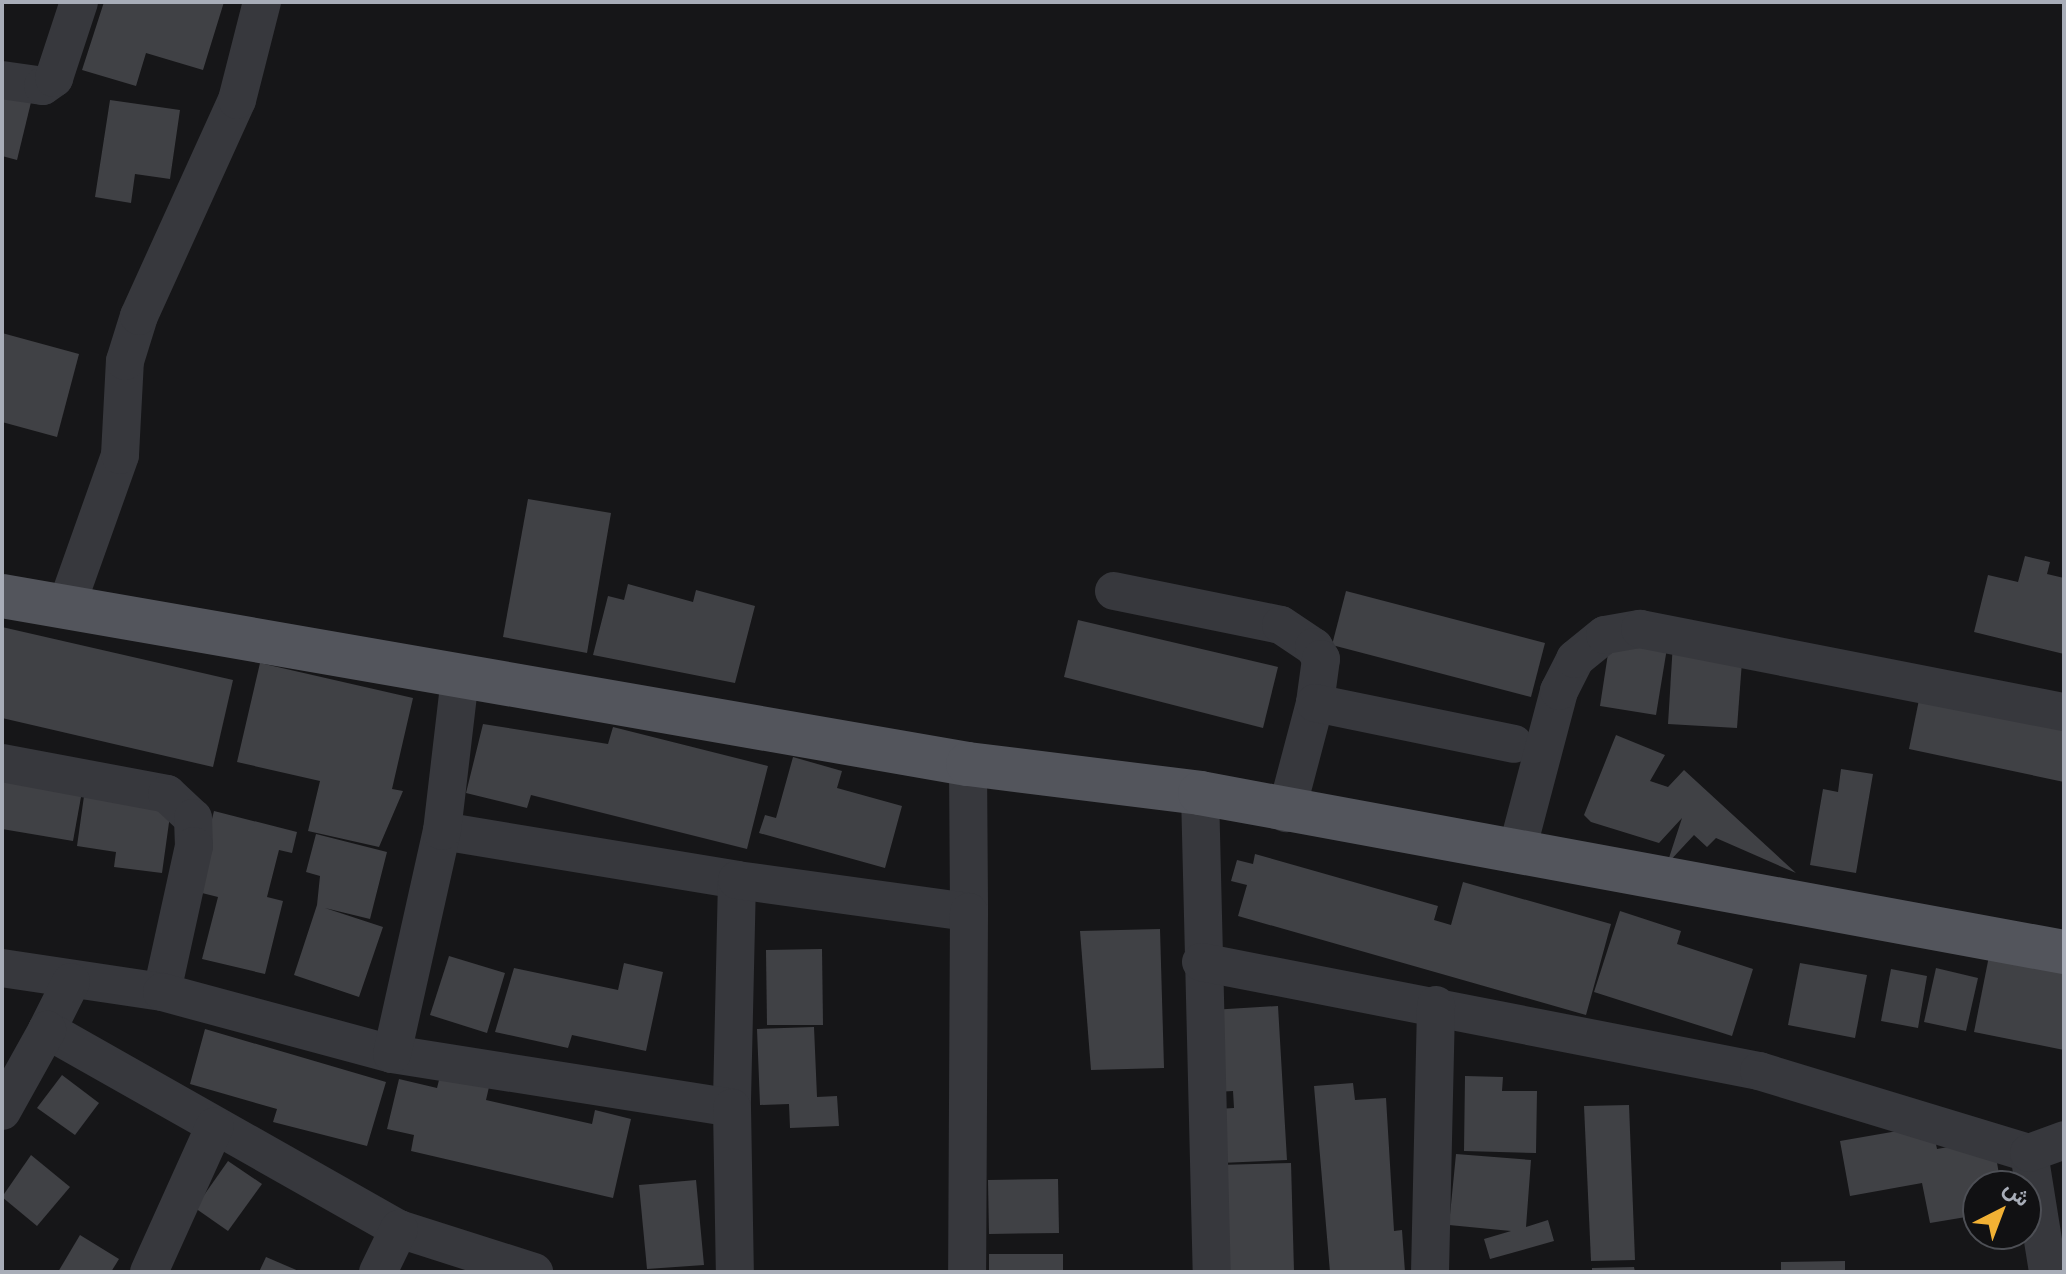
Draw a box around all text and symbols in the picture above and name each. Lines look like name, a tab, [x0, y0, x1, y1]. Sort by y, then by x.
north arrow	[1962, 1170, 2042, 1250]
text: ش	[1999, 1175, 2035, 1211]

